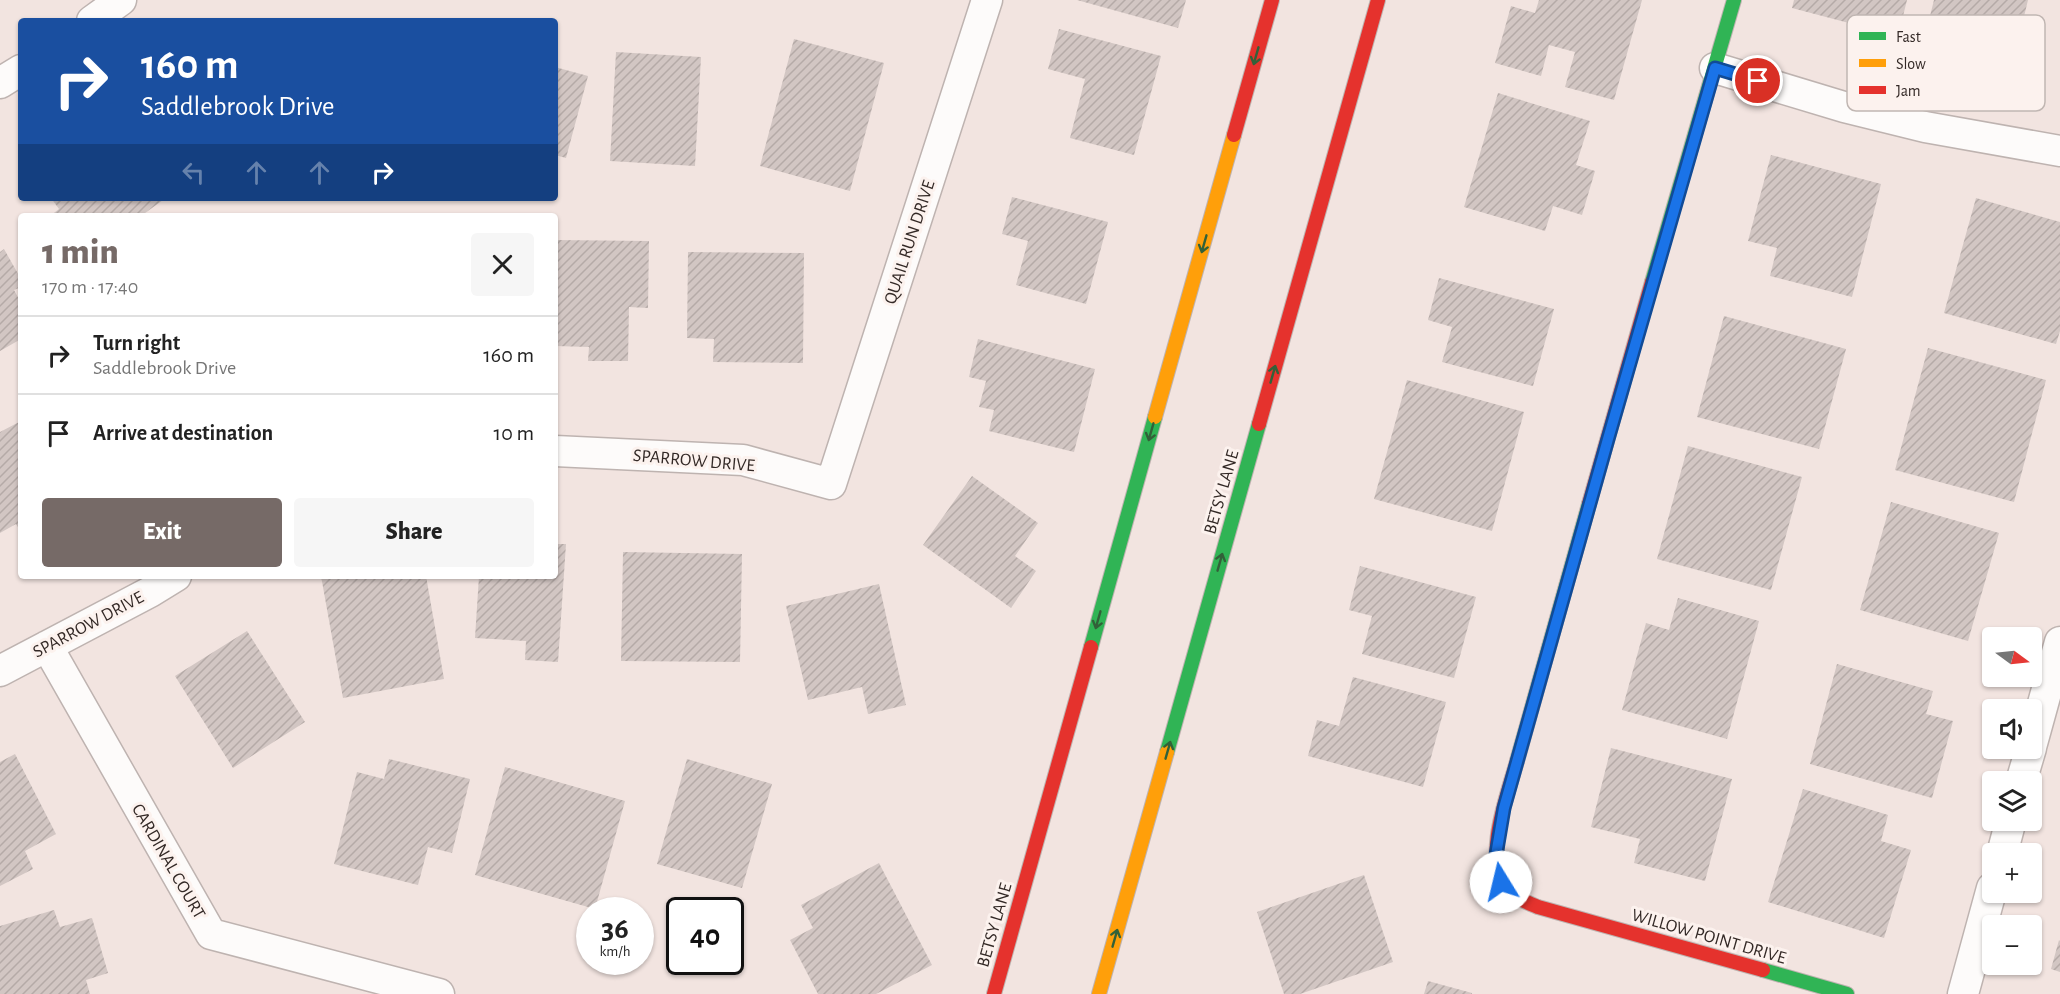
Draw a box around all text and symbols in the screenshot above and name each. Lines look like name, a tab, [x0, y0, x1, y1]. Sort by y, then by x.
legend	[1847, 15, 2045, 111]
text: Fast	[1896, 29, 1921, 45]
icon: right	[42, 42, 120, 120]
text: 160 m	[141, 44, 239, 86]
one-way arrow	[1250, 46, 1261, 65]
pin	[1732, 55, 1783, 106]
text: Slow	[1896, 56, 1926, 72]
icon: arrive	[1741, 64, 1774, 97]
text: Jam	[1896, 83, 1921, 99]
text: Saddlebrook Drive	[141, 93, 334, 120]
icon: left	[177, 156, 210, 189]
icon: ahead	[240, 156, 273, 189]
icon: ahead	[303, 156, 336, 189]
icon: right	[366, 156, 399, 189]
street label: QUAIL RUN DRIVE	[881, 178, 939, 307]
button: close	[471, 233, 534, 296]
text: 1 min	[42, 234, 119, 270]
one-way arrow	[1197, 234, 1209, 253]
text: 170 m · 17:40	[42, 277, 138, 297]
text: Turn right	[93, 332, 180, 354]
icon: right	[42, 339, 75, 372]
text: 160 m	[483, 344, 534, 366]
text: Saddlebrook Drive	[93, 358, 236, 378]
one-way arrow	[1268, 365, 1279, 384]
icon: arrive	[42, 417, 75, 450]
text: Arrive at destination	[93, 422, 273, 444]
text: 10 m	[494, 422, 534, 444]
one-way arrow	[1145, 422, 1156, 441]
street label: SPARROW DRIVE	[632, 447, 756, 475]
street label: BETSY LANE	[1201, 448, 1243, 536]
button: Exit	[42, 498, 282, 567]
button: Share	[294, 498, 534, 567]
one-way arrow	[1215, 553, 1227, 572]
street label: SPARROW DRIVE	[30, 588, 147, 662]
one-way arrow	[1092, 610, 1104, 629]
north arrow	[1982, 627, 2042, 687]
map controls	[1982, 627, 2042, 975]
button: sound	[1982, 699, 2042, 759]
one-way arrow	[1163, 741, 1174, 760]
button: layers	[1982, 771, 2042, 831]
street label: CARDINAL COURT	[128, 801, 208, 922]
button: +	[1982, 843, 2042, 903]
position arrow	[1469, 850, 1533, 914]
street label: BETSY LANE	[974, 881, 1016, 969]
speed limit sign: 40	[666, 897, 744, 975]
street label: WILLOW POINT DRIVE	[1629, 906, 1788, 968]
text: 36	[601, 914, 629, 944]
button: −	[1982, 915, 2042, 975]
one-way arrow	[1110, 929, 1121, 948]
text: km/h	[600, 944, 630, 959]

